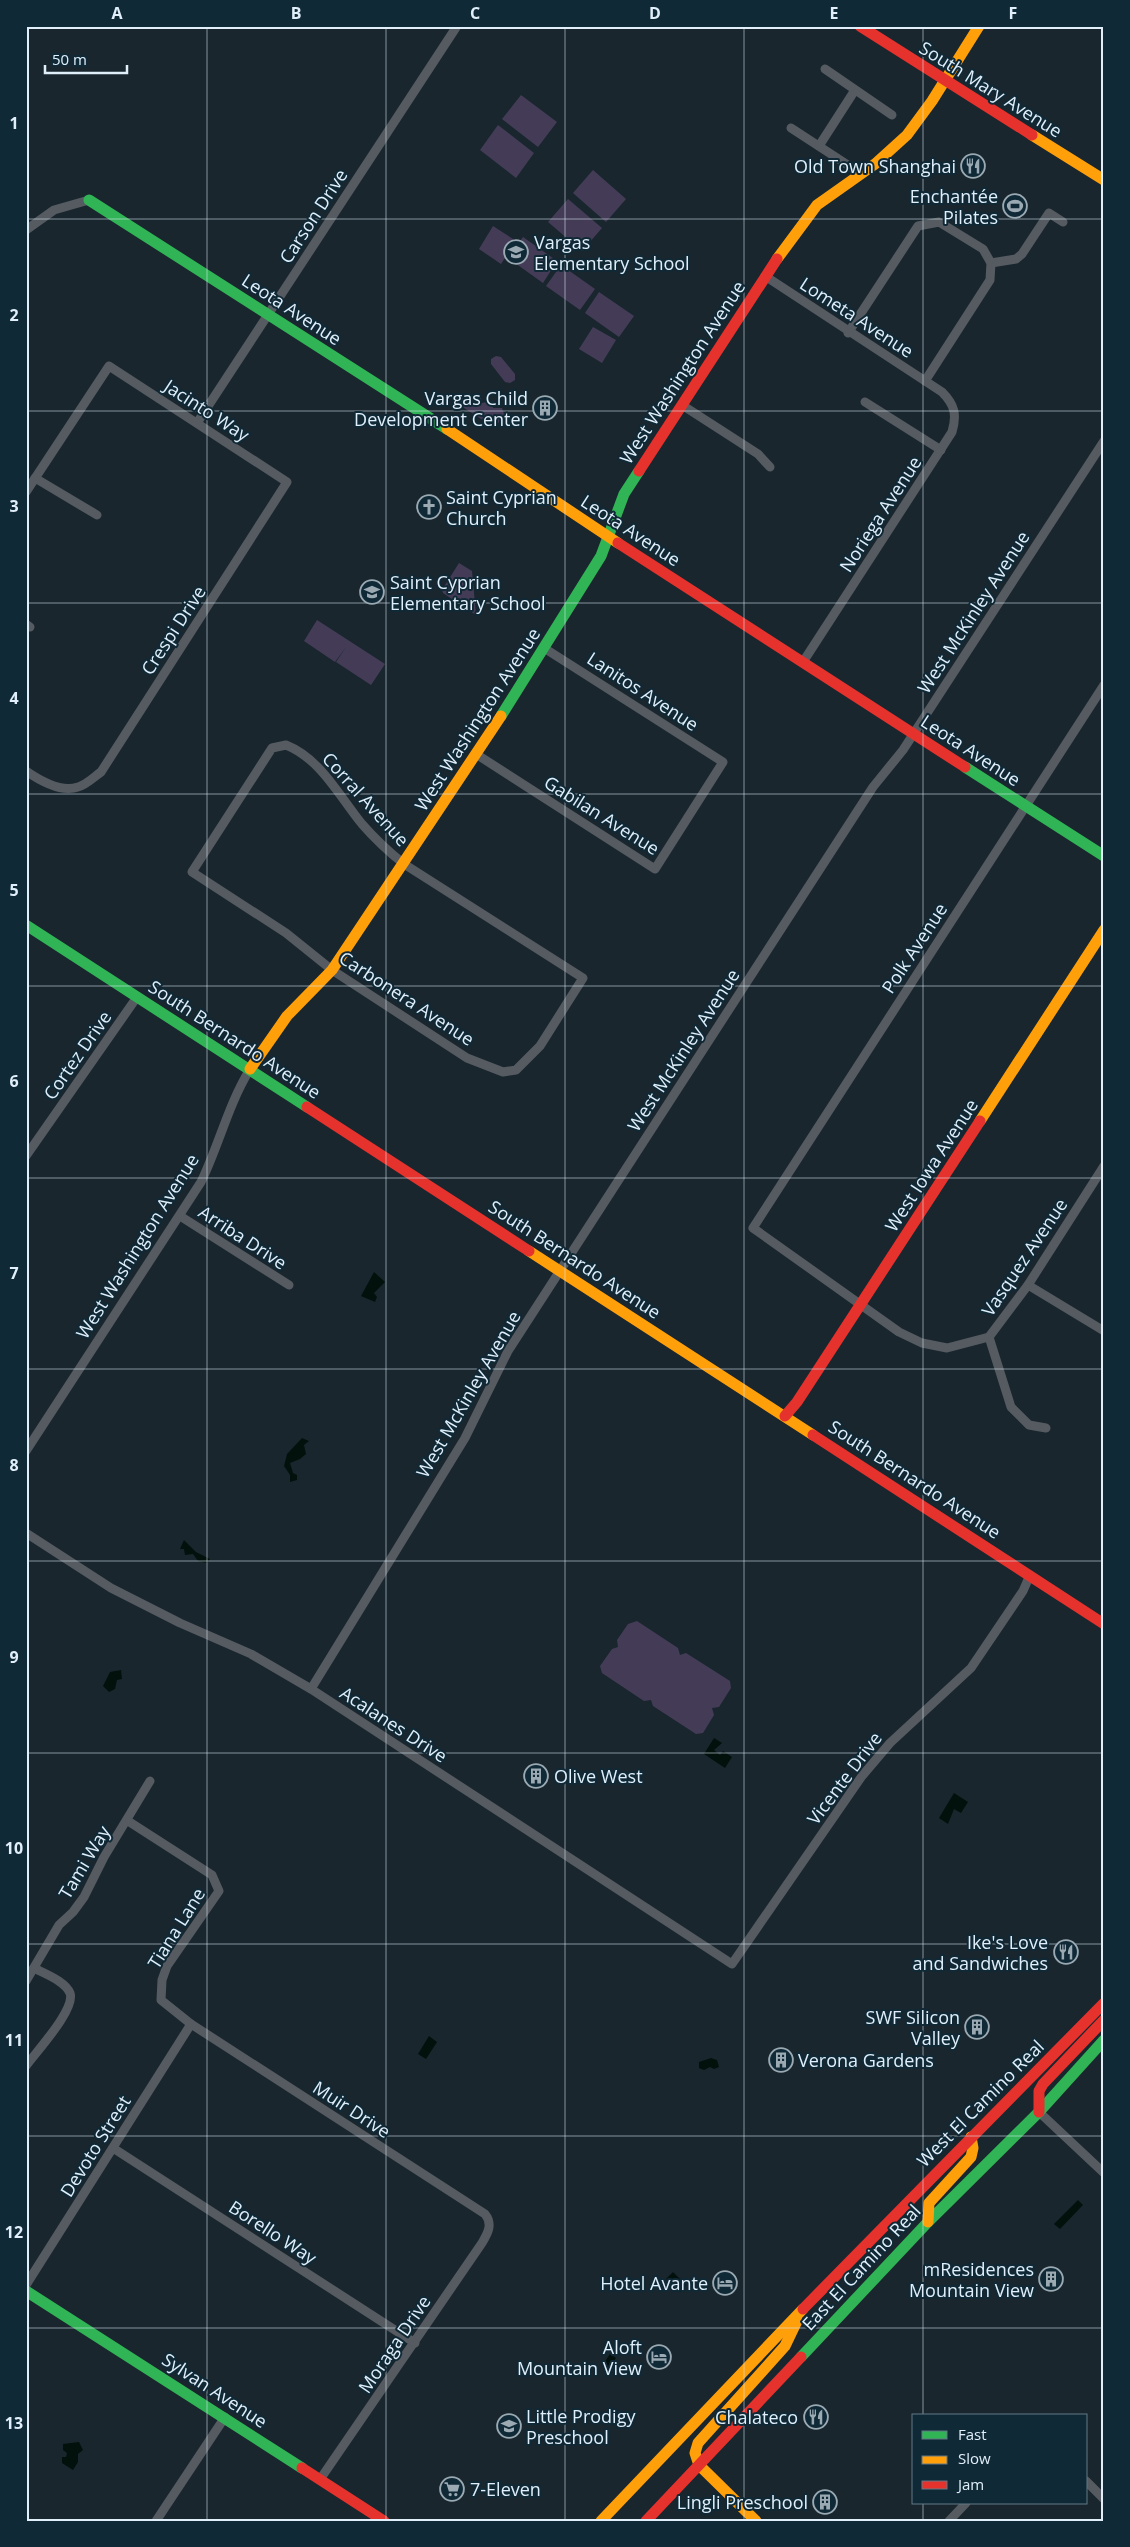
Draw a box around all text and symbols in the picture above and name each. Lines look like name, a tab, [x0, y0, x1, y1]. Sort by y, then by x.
text: A	[111, 2, 123, 24]
text: B	[291, 2, 301, 24]
text: C	[470, 2, 480, 24]
text: D	[649, 2, 661, 24]
text: E	[830, 2, 839, 24]
text: F	[1009, 2, 1017, 24]
street label: South Mary Avenue	[915, 35, 1067, 143]
scale bar	[45, 42, 128, 74]
text: 50 m	[52, 49, 87, 69]
text: 1	[9, 112, 19, 134]
restaurant icon: Old Town Shanghai	[960, 153, 986, 179]
place label: Old Town Shanghai	[794, 154, 956, 178]
street label: Carson Drive	[274, 164, 352, 268]
place label: Enchantée Pilates	[910, 184, 998, 229]
sports icon: Enchantée Pilates	[1002, 193, 1028, 219]
place label: Vargas Elementary School	[534, 230, 690, 275]
school or university icon: Vargas Elementary School	[503, 239, 529, 265]
street label: Leota Avenue	[238, 268, 346, 350]
street label: Lometa Avenue	[796, 271, 918, 363]
street label: West Washington Avenue	[614, 276, 750, 468]
text: 2	[9, 304, 19, 326]
street label: Jacinto Way	[158, 373, 255, 447]
place label: Vargas Child Development Center	[354, 386, 529, 431]
building icon: Vargas Child Development Center	[532, 395, 558, 421]
street label: Noriega Avenue	[834, 451, 926, 577]
place label: Saint Cyprian Church	[446, 485, 557, 530]
street label: Leota Avenue	[577, 489, 685, 571]
church icon: Saint Cyprian Church	[416, 494, 442, 520]
text: 3	[9, 495, 19, 517]
street label: West McKinley Avenue	[912, 526, 1034, 698]
place label: Saint Cyprian Elementary School	[390, 570, 546, 615]
school or university icon: Saint Cyprian Elementary School	[359, 579, 385, 605]
street label: Crespi Drive	[135, 581, 211, 679]
street label: West Washington Avenue	[409, 623, 545, 815]
street label: Lanitos Avenue	[583, 646, 703, 736]
text: 4	[9, 687, 19, 709]
street label: Leota Avenue	[917, 709, 1025, 791]
street label: Corral Avenue	[317, 747, 415, 851]
street label: Gabilan Avenue	[540, 770, 664, 860]
text: 5	[9, 879, 19, 901]
street label: Polk Avenue	[876, 898, 952, 998]
street label: Carbonera Avenue	[335, 945, 479, 1051]
street label: West McKinley Avenue	[622, 964, 744, 1136]
street label: South Bernardo Avenue	[144, 974, 326, 1104]
street label: Cortez Drive	[38, 1006, 116, 1104]
text: 6	[9, 1070, 19, 1092]
street label: West Iowa Avenue	[879, 1094, 983, 1236]
street label: West Washington Avenue	[70, 1149, 204, 1343]
street label: Vasquez Avenue	[976, 1193, 1072, 1321]
street label: South Bernardo Avenue	[484, 1194, 666, 1324]
street label: Arriba Drive	[194, 1200, 292, 1274]
text: 7	[9, 1262, 19, 1284]
street label: West McKinley Avenue	[410, 1306, 526, 1482]
street label: South Bernardo Avenue	[824, 1414, 1006, 1544]
text: 8	[9, 1454, 19, 1476]
text: 9	[9, 1646, 19, 1668]
street label: Acalanes Drive	[336, 1680, 452, 1768]
street label: Vicente Drive	[801, 1727, 887, 1829]
building icon: Olive West	[523, 1763, 549, 1789]
place label: Olive West	[554, 1764, 643, 1788]
street label: Tami Way	[53, 1820, 116, 1903]
text: 10	[5, 1837, 23, 1859]
street label: Tiana Lane	[142, 1883, 210, 1973]
place label: Ike's Love and Sandwiches	[913, 1930, 1048, 1975]
restaurant icon: Ike's Love and Sandwiches	[1053, 1939, 1079, 1965]
place label: SWF Silicon Valley	[866, 2005, 961, 2050]
building icon: SWF Silicon Valley	[964, 2014, 990, 2040]
text: 11	[5, 2029, 23, 2051]
street label: West El Camino Real	[911, 2034, 1049, 2172]
building icon: Verona Gardens	[768, 2047, 794, 2073]
place label: Verona Gardens	[798, 2048, 934, 2072]
street label: Muir Drive	[309, 2075, 395, 2143]
street label: Devoto Street	[54, 2091, 136, 2201]
street label: Borello Way	[224, 2195, 322, 2270]
street label: East El Camino Real	[796, 2199, 926, 2335]
text: 12	[5, 2221, 23, 2243]
place label: mResidences Mountain View	[909, 2257, 1034, 2302]
building icon: mResidences Mountain View	[1038, 2266, 1064, 2292]
hotel icon: Hotel Avante	[712, 2270, 738, 2296]
place label: Hotel Avante	[600, 2271, 708, 2295]
street label: Moraga Drive	[352, 2290, 436, 2398]
place label: Aloft Mountain View	[517, 2335, 642, 2380]
hotel icon: Aloft Mountain View	[646, 2344, 672, 2370]
street label: Sylvan Avenue	[158, 2347, 272, 2433]
place label: Little Prodigy Preschool	[526, 2404, 636, 2449]
restaurant icon: Chalateco	[803, 2404, 829, 2430]
place label: Chalateco	[715, 2405, 798, 2429]
text: 13	[5, 2412, 23, 2434]
school or university icon: Little Prodigy Preschool	[496, 2413, 522, 2439]
legend	[912, 2414, 1088, 2504]
text: Fast	[958, 2424, 987, 2444]
text: Slow	[958, 2448, 991, 2468]
text: Jam	[956, 2474, 984, 2494]
supermarket icon: 7-Eleven	[439, 2476, 465, 2502]
place label: 7-Eleven	[470, 2477, 541, 2501]
building icon: Lingli Preschool	[812, 2489, 838, 2515]
place label: Lingli Preschool	[677, 2490, 808, 2514]

